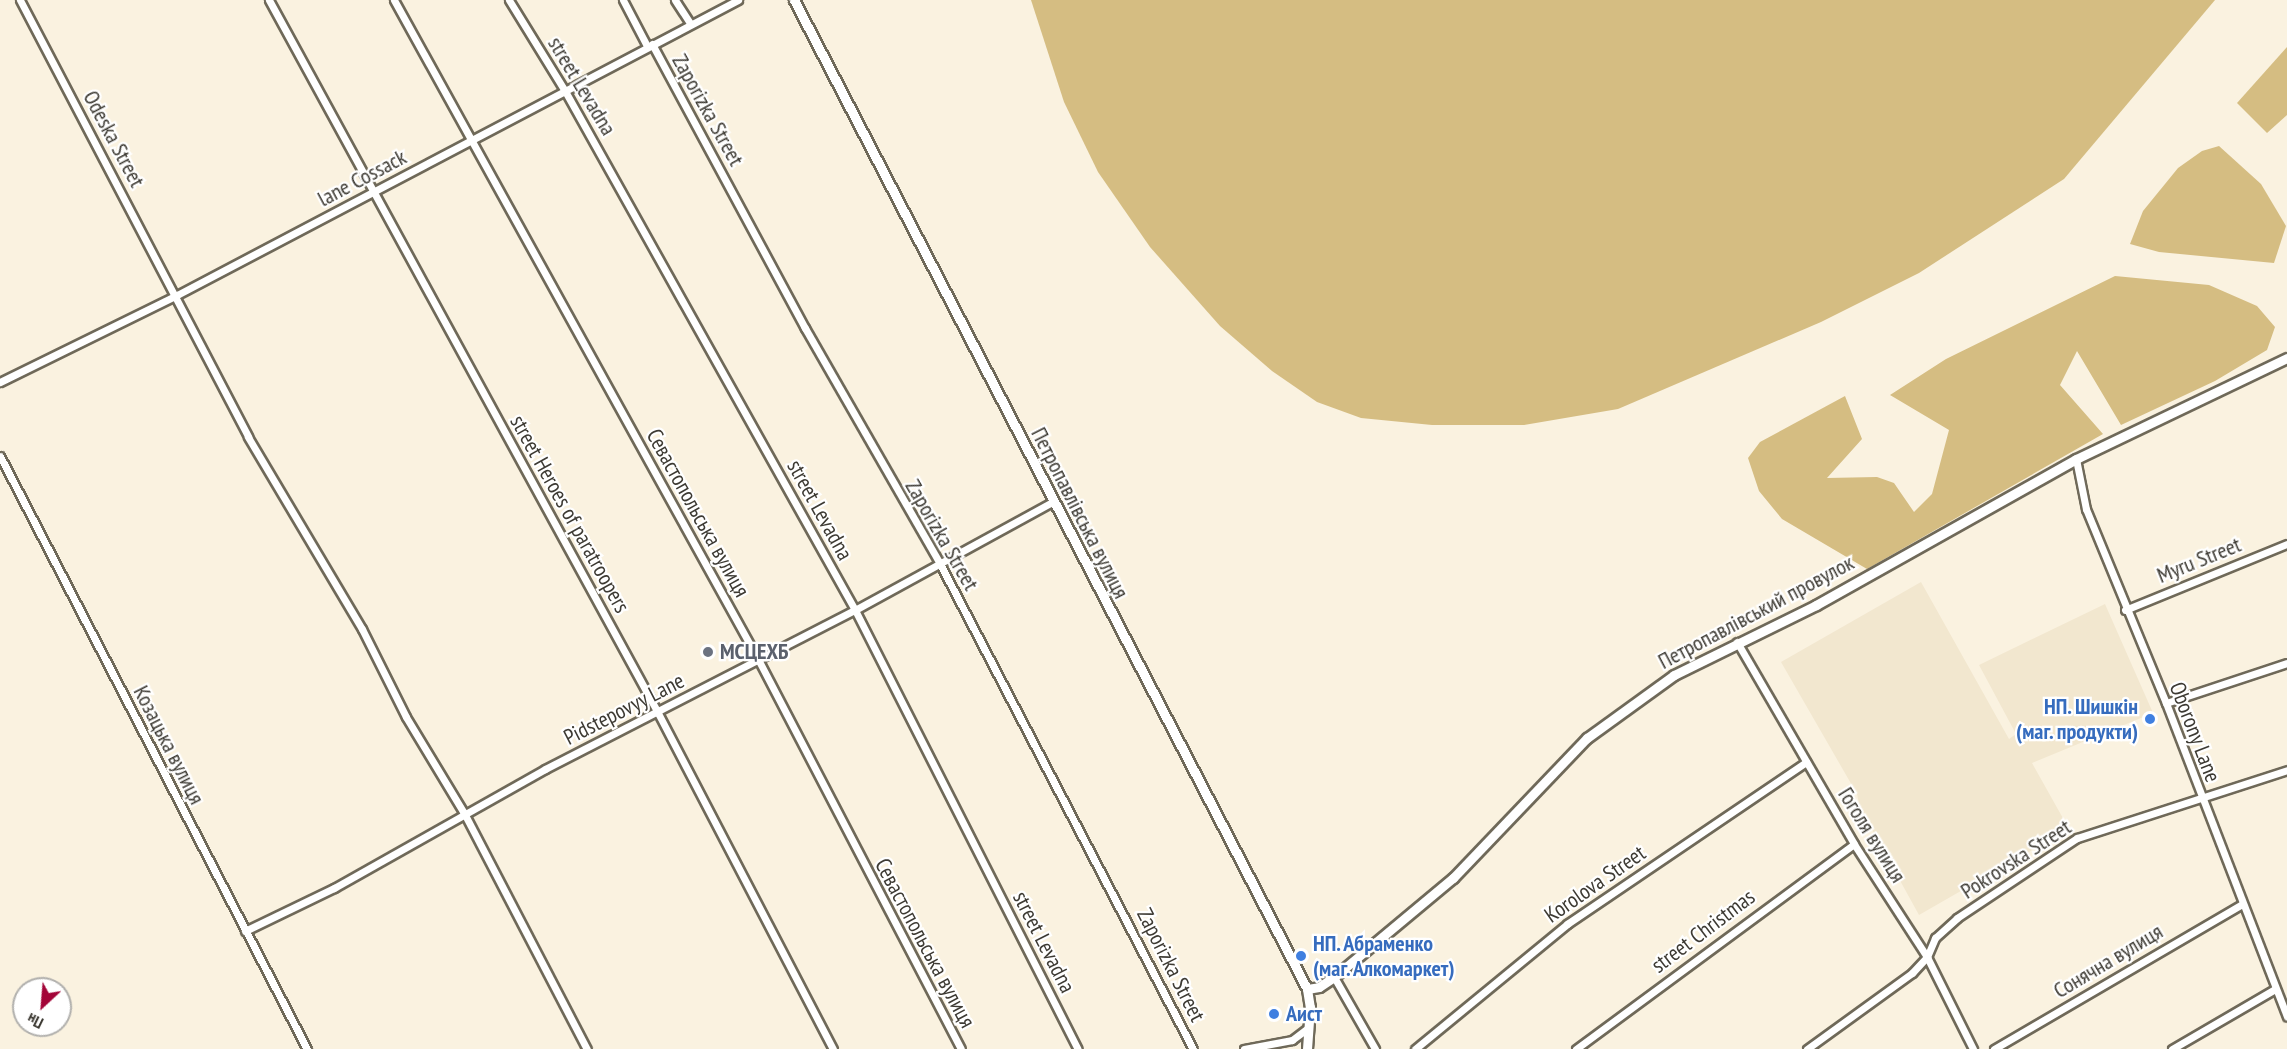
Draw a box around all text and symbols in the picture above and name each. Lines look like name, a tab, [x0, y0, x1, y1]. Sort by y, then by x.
street label: street Levadna	[542, 32, 622, 140]
street label: Zaporizka Street	[667, 50, 749, 170]
street label: Odeska Street	[78, 86, 150, 192]
street label: lane Cossack	[313, 144, 411, 212]
street label: street Heroes of paratroopers	[505, 411, 635, 617]
street label: Петропавлівська вулиця	[1025, 423, 1135, 603]
street label: Севастопольська вулиця	[641, 424, 755, 602]
street label: street Levadna	[782, 455, 858, 565]
street label: Zaporizka Street	[900, 475, 984, 595]
street label: Myru Street	[2153, 531, 2245, 589]
street label: Петропавлівський провулок	[1654, 549, 1858, 675]
place label: МСЦЕХБ	[720, 639, 789, 665]
marker: МСЦЕХБ	[701, 645, 715, 659]
street label: Pidstepovyy Lane	[559, 667, 689, 751]
street label: Oborony Lane	[2164, 678, 2226, 786]
street label: Козацька вулиця	[128, 681, 210, 809]
place label: НП. Шишкін (маг. продукти)	[2015, 693, 2138, 744]
marker: НП. Шишкін (маг. продукти)	[2143, 712, 2157, 726]
street label: Гоголя вулиця	[1832, 783, 1912, 887]
street label: Pokrovska Street	[1956, 814, 2076, 904]
street label: Korolova Street	[1540, 840, 1650, 928]
street label: Севастопольська вулиця	[869, 854, 981, 1032]
street label: street Christmas	[1646, 883, 1760, 979]
street label: street Levadna	[1007, 887, 1081, 997]
street label: Zaporizka Street	[1131, 904, 1211, 1026]
street label: Сонячна вулиця	[2049, 918, 2167, 1004]
place label: НП. Абраменко (маг. Алкомаркет)	[1313, 930, 1457, 981]
marker: НП. Абраменко (маг. Алкомаркет)	[1294, 949, 1308, 963]
north arrow	[12, 977, 72, 1037]
place label: Аист	[1286, 1001, 1322, 1027]
marker: Аист	[1267, 1007, 1281, 1021]
text: Пн	[24, 1009, 46, 1034]

